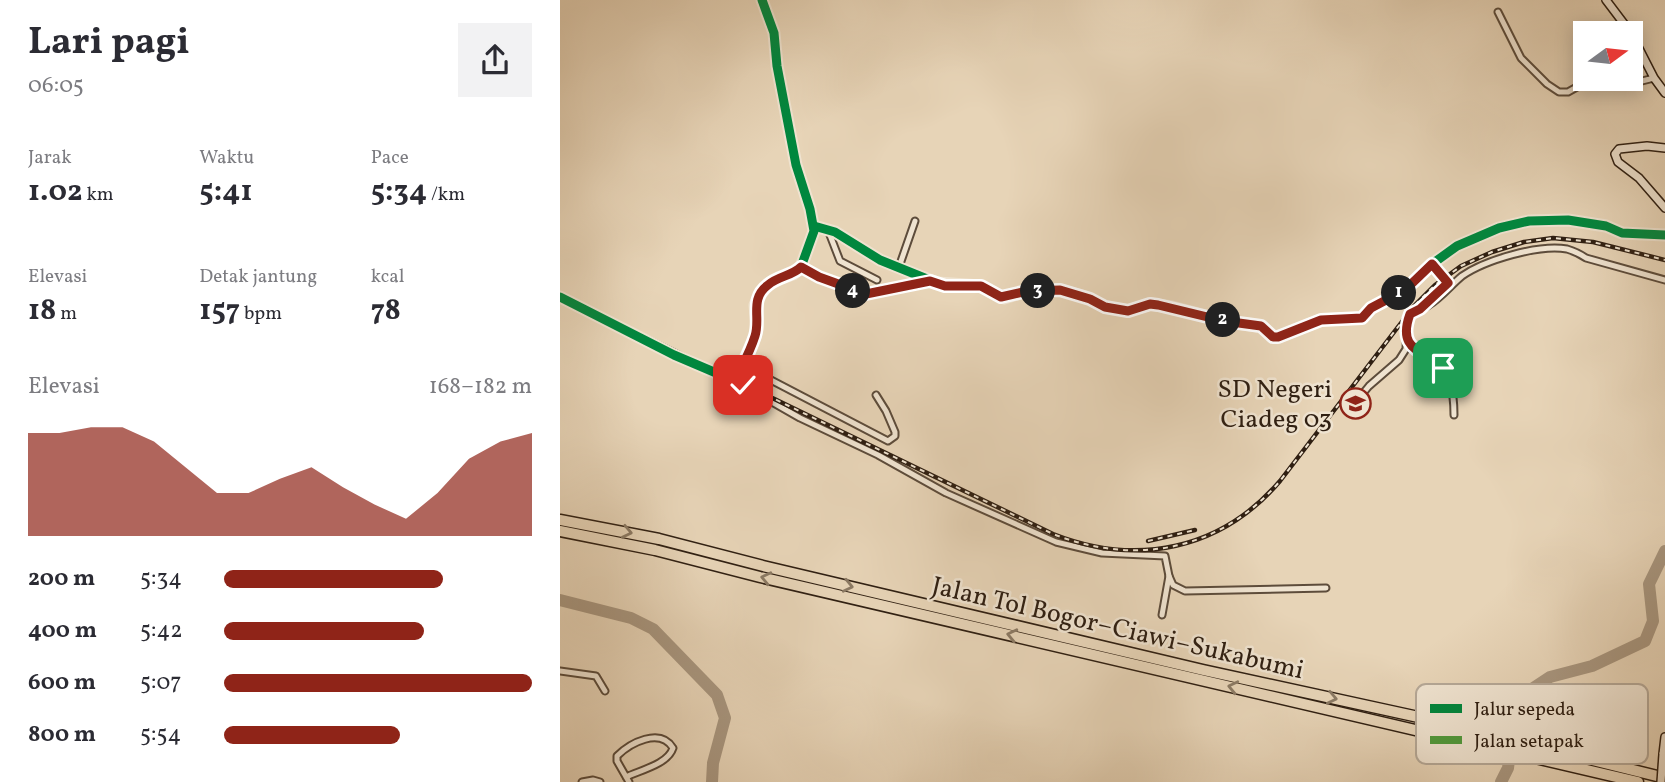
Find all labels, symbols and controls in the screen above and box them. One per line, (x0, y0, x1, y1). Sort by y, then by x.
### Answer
text: Lari pagi (28, 17, 190, 70)
north arrow (1573, 21, 1643, 91)
map controls (1573, 21, 1643, 91)
button: share (458, 23, 532, 97)
text: 06:05 (28, 70, 84, 102)
text: Jarak (28, 145, 72, 171)
text: Waktu (199, 145, 254, 171)
text: Pace (371, 145, 409, 171)
text: 1.02 (28, 171, 83, 213)
text: 5:41 (199, 171, 253, 213)
text: 5:34 (371, 171, 427, 213)
text: km (83, 182, 114, 208)
text: /km (427, 182, 465, 208)
text: Elevasi (28, 264, 87, 290)
text: Detak jantung (199, 264, 317, 290)
text: kcal (371, 264, 404, 290)
pin: 4 (836, 274, 870, 308)
pin: 3 (1021, 274, 1056, 308)
pin: 1 (1382, 276, 1416, 310)
text: 4 (847, 277, 858, 303)
text: 3 (1033, 277, 1042, 303)
text: 1 (1395, 279, 1402, 305)
text: 18 (28, 290, 56, 332)
text: 157 (199, 290, 240, 332)
text: 78 (371, 290, 401, 332)
text: m (56, 301, 77, 327)
text: bpm (240, 301, 282, 327)
pin: 2 (1206, 302, 1240, 338)
text: 2 (1218, 306, 1227, 332)
pin (1413, 338, 1473, 398)
icon: arrive (1424, 349, 1462, 387)
pin (713, 355, 773, 415)
icon: check (724, 366, 762, 404)
text: Elevasi (28, 371, 100, 403)
text: 168–182 m (429, 371, 532, 403)
place label: SD Negeri Ciadeg 03 (1218, 372, 1332, 438)
school or university icon: SD Negeri Ciadeg 03 (1338, 386, 1372, 420)
one-way arrow (621, 524, 633, 539)
text: 200 m (28, 563, 95, 595)
text: 5:34 (140, 563, 182, 595)
street label: Jalan Tol Bogor–Ciawi–Sukabumi (928, 569, 1307, 689)
one-way arrow (761, 572, 773, 586)
one-way arrow (842, 577, 854, 592)
text: 400 m (28, 615, 97, 647)
text: 5:42 (140, 615, 183, 647)
one-way arrow (1006, 629, 1018, 643)
text: 600 m (28, 667, 96, 699)
text: 5:07 (140, 667, 181, 699)
one-way arrow (1227, 681, 1239, 695)
legend (1416, 684, 1648, 764)
one-way arrow (1326, 690, 1338, 704)
text: Jalur sepeda (1474, 697, 1575, 723)
text: 800 m (28, 719, 96, 751)
text: 5:54 (140, 719, 181, 751)
text: Jalan setapak (1474, 729, 1584, 755)

